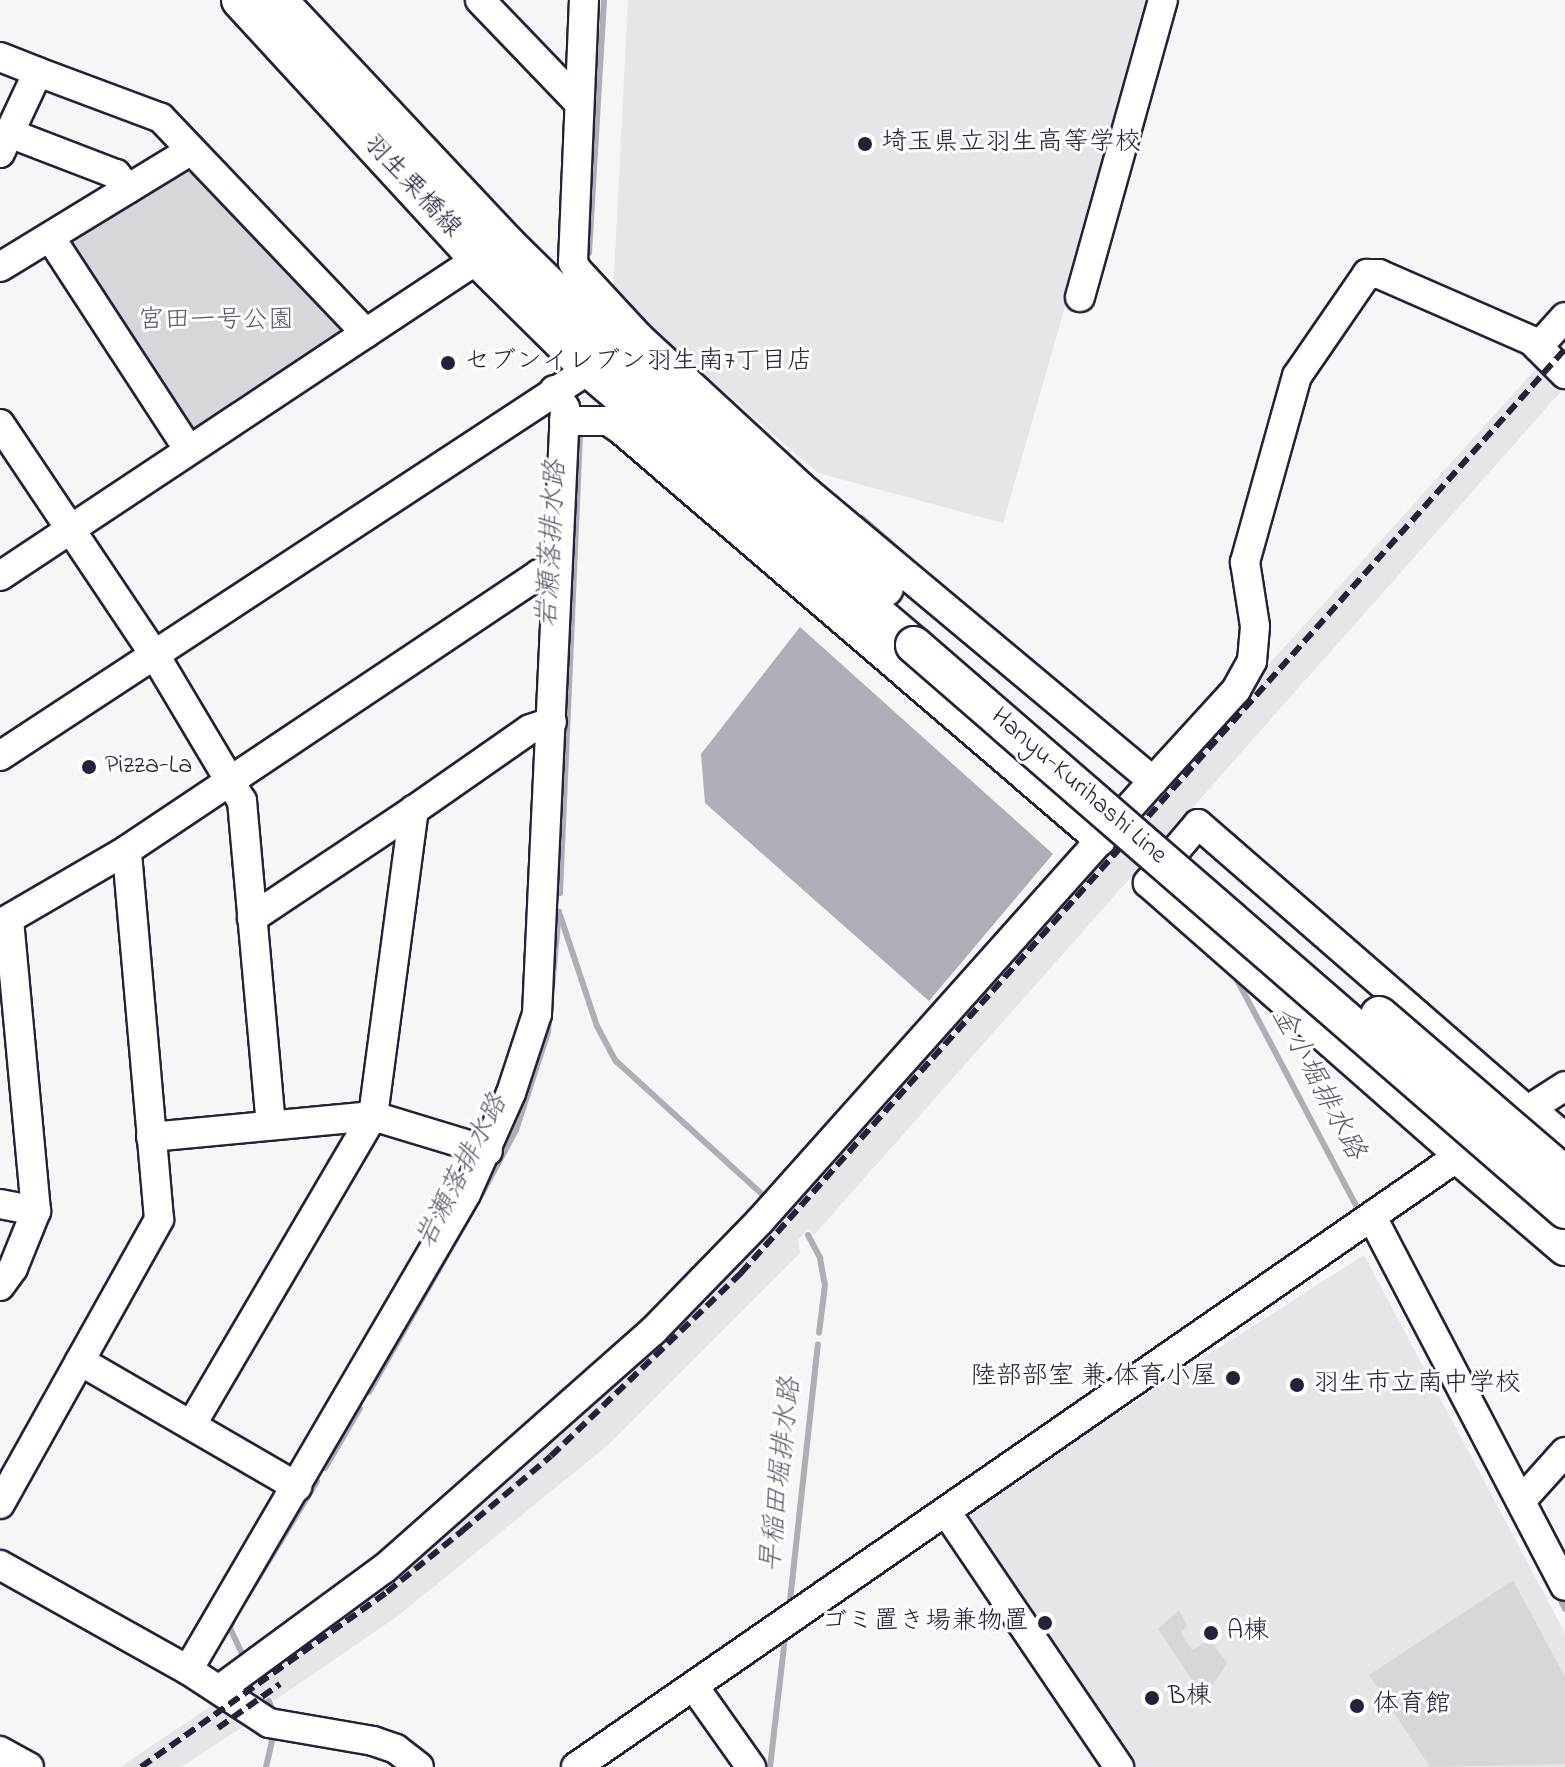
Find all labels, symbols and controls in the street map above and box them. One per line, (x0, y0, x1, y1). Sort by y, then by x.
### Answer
place label: 埼玉県立羽生高等学校 (881, 128, 1141, 160)
street label: 羽生栗橋線 (355, 129, 467, 245)
marker: 埼玉県立羽生高等学校 (856, 135, 874, 153)
park label: 宮田一号公園 (138, 306, 294, 338)
place label: セブンイレブン羽生南7丁目店 (464, 347, 813, 379)
marker: セブンイレブン羽生南7丁目店 (439, 354, 457, 372)
water label: 岩瀬落排水路 (532, 459, 574, 629)
street label: Hanyu-Kurihashi Line (984, 702, 1172, 872)
place label: Pizza-La (105, 751, 192, 783)
marker: Pizza-La (80, 758, 98, 776)
water label: 金小堀排水路 (1263, 1002, 1371, 1166)
water label: 岩瀬落排水路 (410, 1090, 516, 1254)
place label: 陸部部室 兼 体育小屋 (970, 1362, 1217, 1394)
marker: 陸部部室 兼 体育小屋 (1224, 1369, 1242, 1387)
place label: 羽生市立南中学校 (1313, 1369, 1521, 1401)
water label: 早稲田堀排水路 (755, 1376, 809, 1574)
marker: 羽生市立南中学校 (1288, 1376, 1306, 1394)
place label: ゴミ置き場兼物置 (821, 1607, 1029, 1639)
marker: ゴミ置き場兼物置 (1036, 1614, 1054, 1632)
place label: A棟 (1227, 1617, 1269, 1649)
marker: A棟 (1202, 1624, 1220, 1642)
place label: B棟 (1168, 1682, 1211, 1714)
marker: B棟 (1143, 1689, 1161, 1707)
place label: 体育館 (1373, 1690, 1451, 1722)
marker: 体育館 (1348, 1697, 1366, 1715)

